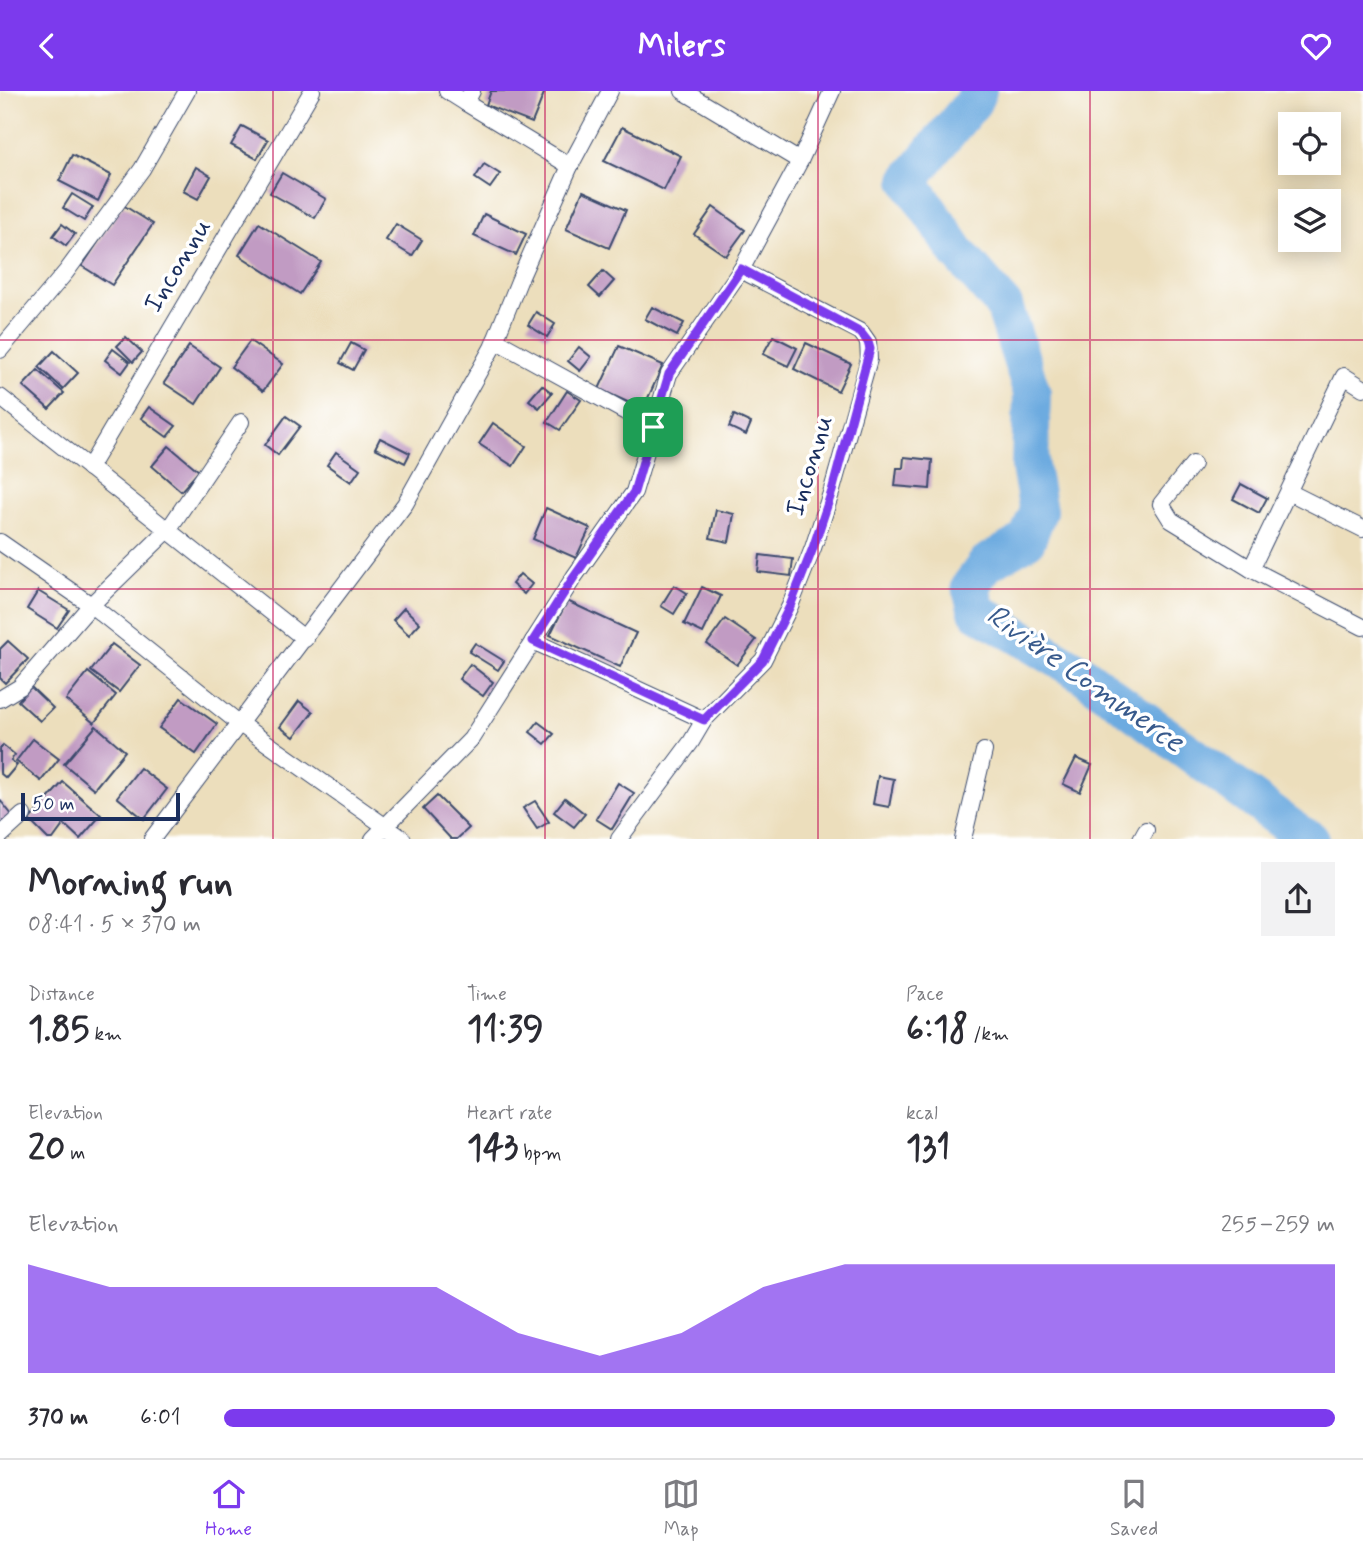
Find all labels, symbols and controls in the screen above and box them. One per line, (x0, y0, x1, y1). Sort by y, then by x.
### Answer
text: Milers (638, 25, 725, 67)
icon: back (28, 27, 66, 65)
icon: heart (1297, 27, 1335, 65)
map controls (1278, 112, 1341, 252)
button: locate (1278, 112, 1341, 175)
button: layers (1278, 189, 1341, 252)
street label: Inconnu (135, 212, 221, 320)
pin (623, 397, 683, 457)
icon: arrive (634, 408, 672, 446)
street label: Inconnu (777, 411, 843, 521)
water label: Rivière Commerce (978, 596, 1193, 763)
scale bar (21, 789, 180, 821)
text: 50 m (32, 792, 75, 817)
text: Morning run (28, 859, 233, 908)
button: share (1261, 862, 1335, 936)
text: 08:41 · 5 × 370 m (28, 910, 201, 940)
text: Distance (28, 982, 95, 1007)
text: Time (467, 982, 507, 1007)
text: Pace (906, 982, 944, 1007)
text: 1.85 (28, 1007, 89, 1053)
text: 11:39 (467, 1007, 544, 1053)
text: 6:18 (906, 1007, 968, 1053)
text: km (89, 1022, 122, 1047)
text: /km (968, 1022, 1009, 1047)
text: Elevation (28, 1101, 103, 1126)
text: Heart rate (467, 1101, 552, 1126)
text: kcal (906, 1101, 938, 1126)
text: 20 (28, 1126, 65, 1172)
text: 143 (467, 1126, 518, 1172)
text: 131 (906, 1126, 950, 1172)
text: m (65, 1141, 85, 1166)
text: bpm (518, 1141, 562, 1166)
text: Elevation (28, 1210, 119, 1240)
text: 255–259 m (1221, 1210, 1335, 1240)
text: 370 m (28, 1403, 88, 1433)
text: 6:01 (140, 1403, 181, 1433)
tab: Home (205, 1475, 252, 1542)
tab: Map (662, 1475, 700, 1542)
tab: Saved (1110, 1475, 1158, 1542)

